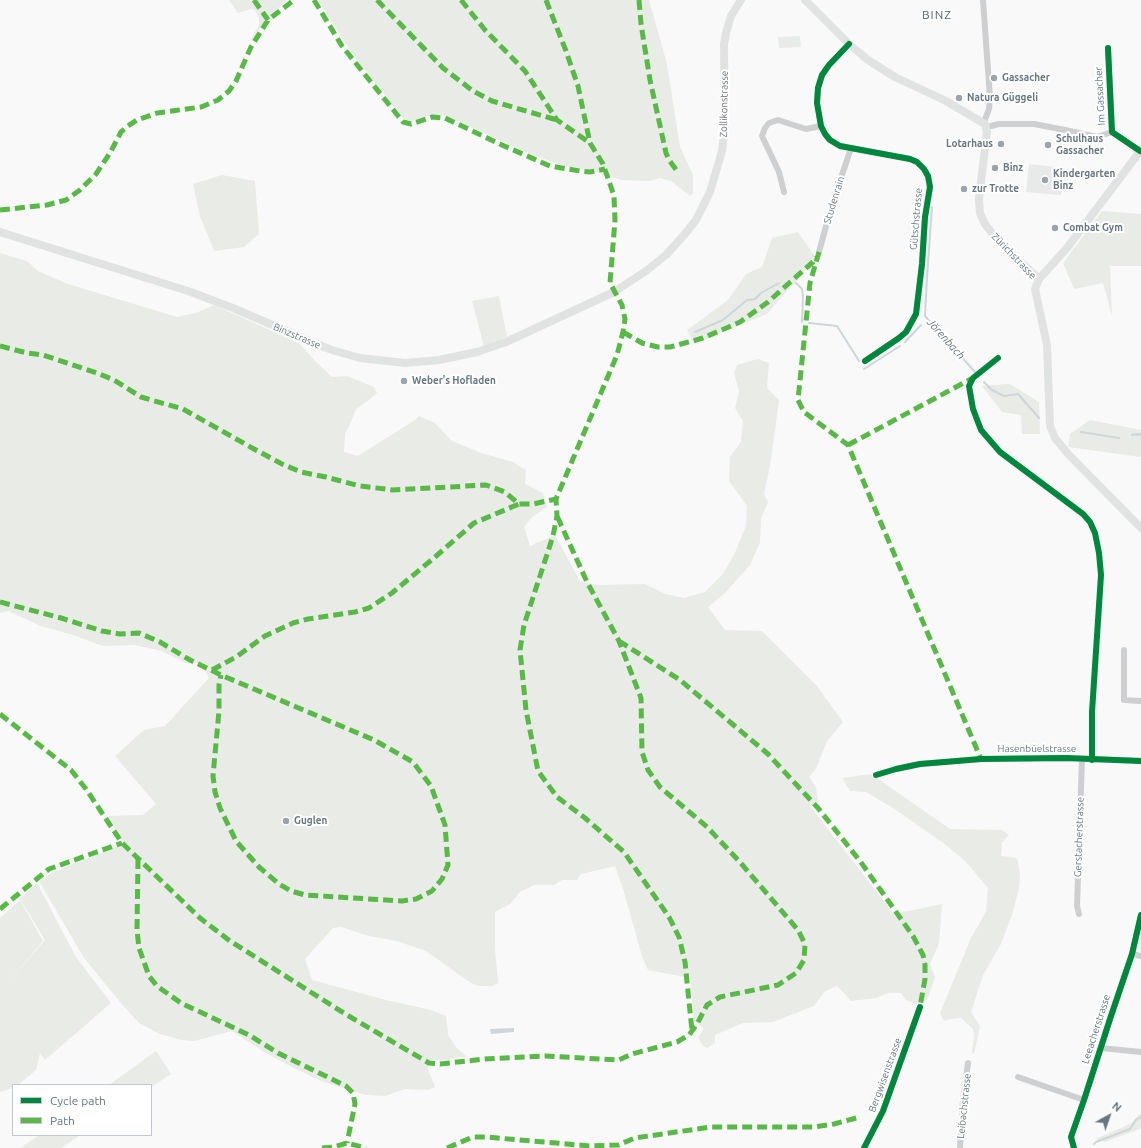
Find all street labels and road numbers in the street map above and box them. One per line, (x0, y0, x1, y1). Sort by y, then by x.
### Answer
street label: Im Gassacher (1092, 66, 1108, 126)
street label: Zollikonstrasse (717, 70, 731, 138)
street label: Studenrain (821, 175, 847, 225)
street label: Gütschstrasse (907, 187, 925, 251)
street label: Zürichstrasse (989, 231, 1039, 281)
street label: Binzstrasse (271, 321, 323, 351)
street label: Hasenbüelstrasse (998, 743, 1076, 755)
street label: Gerstacherstrasse (1072, 797, 1086, 877)
street label: Leeacherstrasse (1079, 993, 1113, 1065)
street label: Bergwisenstrasse (866, 1036, 904, 1114)
street label: Leibachstrasse (955, 1073, 973, 1139)

